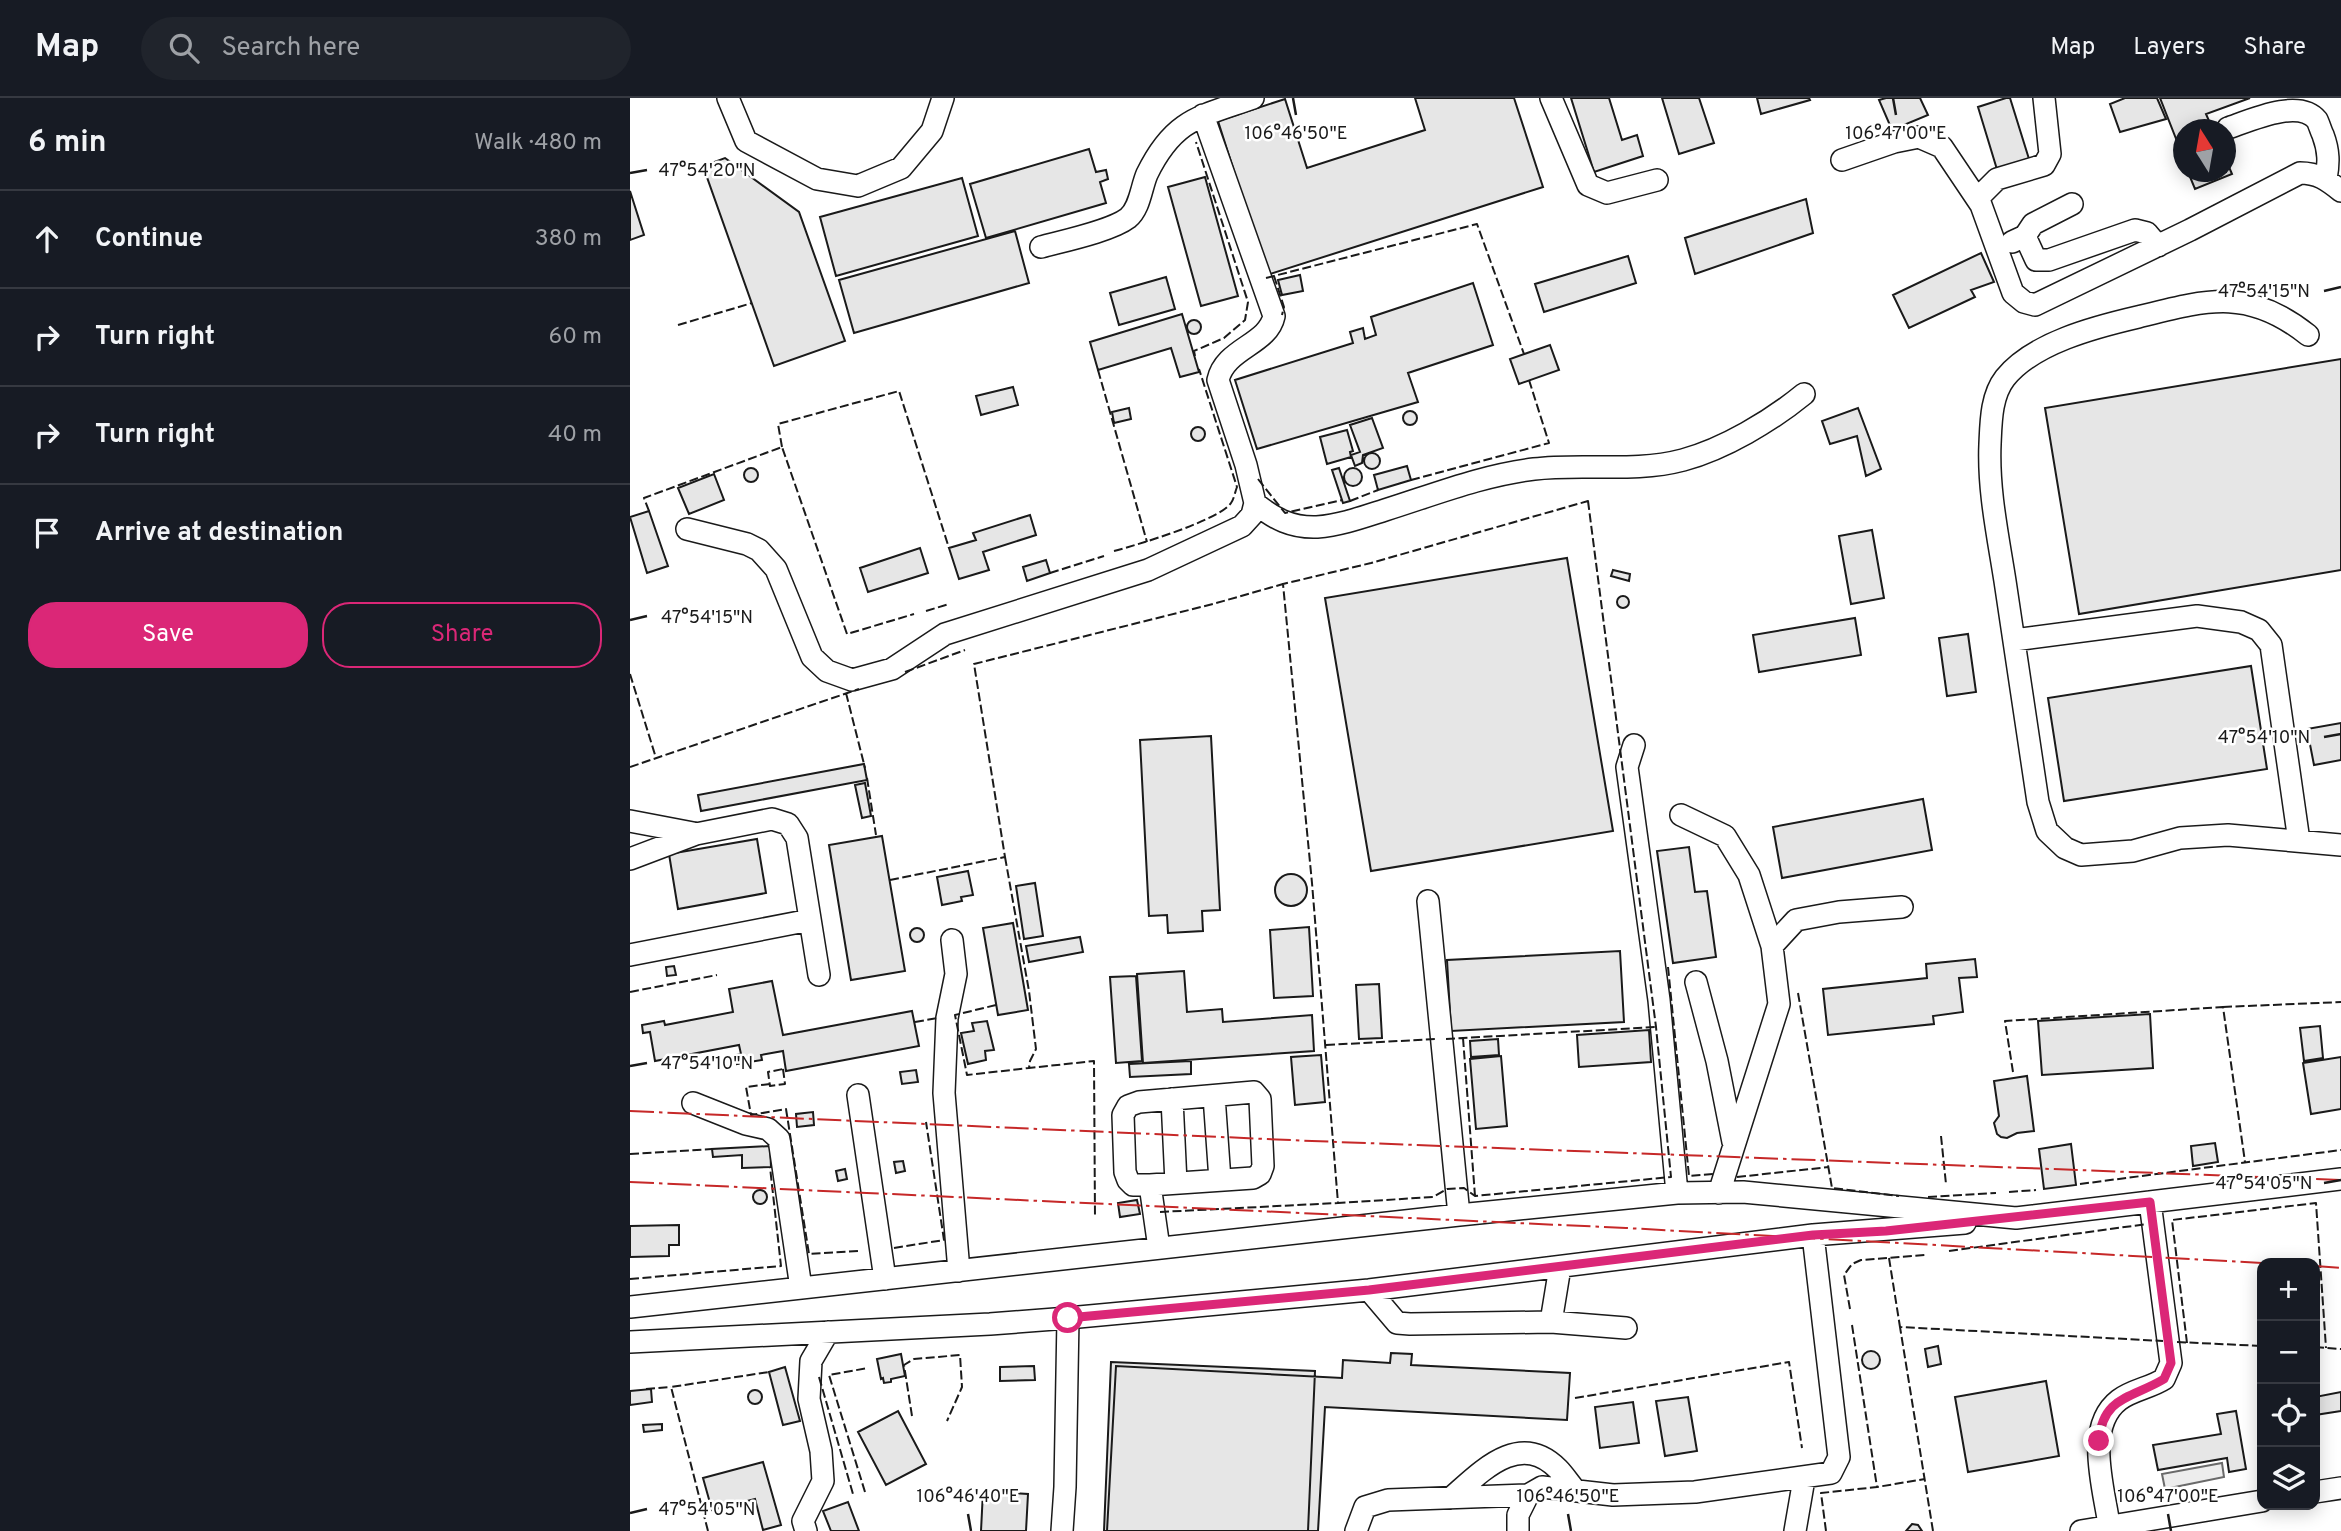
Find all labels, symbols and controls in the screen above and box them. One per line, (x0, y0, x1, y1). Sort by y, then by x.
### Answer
search box (141, 17, 631, 80)
text: Map (35, 27, 99, 69)
icon: search (165, 29, 203, 67)
text: Search here (221, 32, 360, 65)
text: Map (2050, 33, 2095, 63)
text: Layers (2133, 33, 2205, 63)
text: Share (2243, 33, 2306, 63)
north arrow (2173, 119, 2236, 182)
text: 106°46'50"E (1245, 123, 1347, 146)
text: 106°47'00"E (1845, 123, 1947, 146)
text: 6 min (28, 125, 106, 162)
text: Walk · 480 m (474, 129, 602, 158)
text: 47°54'20"N (659, 160, 755, 183)
icon: ahead (28, 220, 66, 258)
text: Continue (95, 223, 203, 256)
text: 380 m (535, 225, 602, 254)
text: 47°54'15"N (2218, 281, 2310, 304)
icon: right (28, 318, 66, 356)
text: Turn right (95, 321, 215, 354)
text: 60 m (549, 323, 602, 352)
icon: right (28, 416, 66, 454)
text: Turn right (95, 419, 215, 452)
text: 40 m (548, 421, 602, 450)
icon: arrive (28, 514, 66, 552)
text: Arrive at destination (95, 517, 343, 550)
button: Save (28, 602, 308, 668)
button: Share (322, 602, 602, 668)
text: 47°54'15"N (661, 607, 753, 630)
text: 47°54'10"N (2218, 727, 2310, 750)
text: 47°54'10"N (661, 1053, 753, 1076)
text: 47°54'05"N (2215, 1173, 2313, 1196)
map controls (2257, 1258, 2320, 1510)
button: + (2257, 1258, 2320, 1321)
route start (1052, 1302, 1083, 1333)
button: − (2257, 1321, 2320, 1384)
button: locate (2257, 1384, 2320, 1447)
route end (2083, 1425, 2114, 1456)
button: layers (2257, 1447, 2320, 1510)
text: 106°46'40"E (917, 1486, 1019, 1509)
text: 106°46'50"E (1517, 1486, 1619, 1509)
text: 106°47'00"E (2117, 1486, 2219, 1509)
text: 47°54'05"N (658, 1499, 756, 1522)

